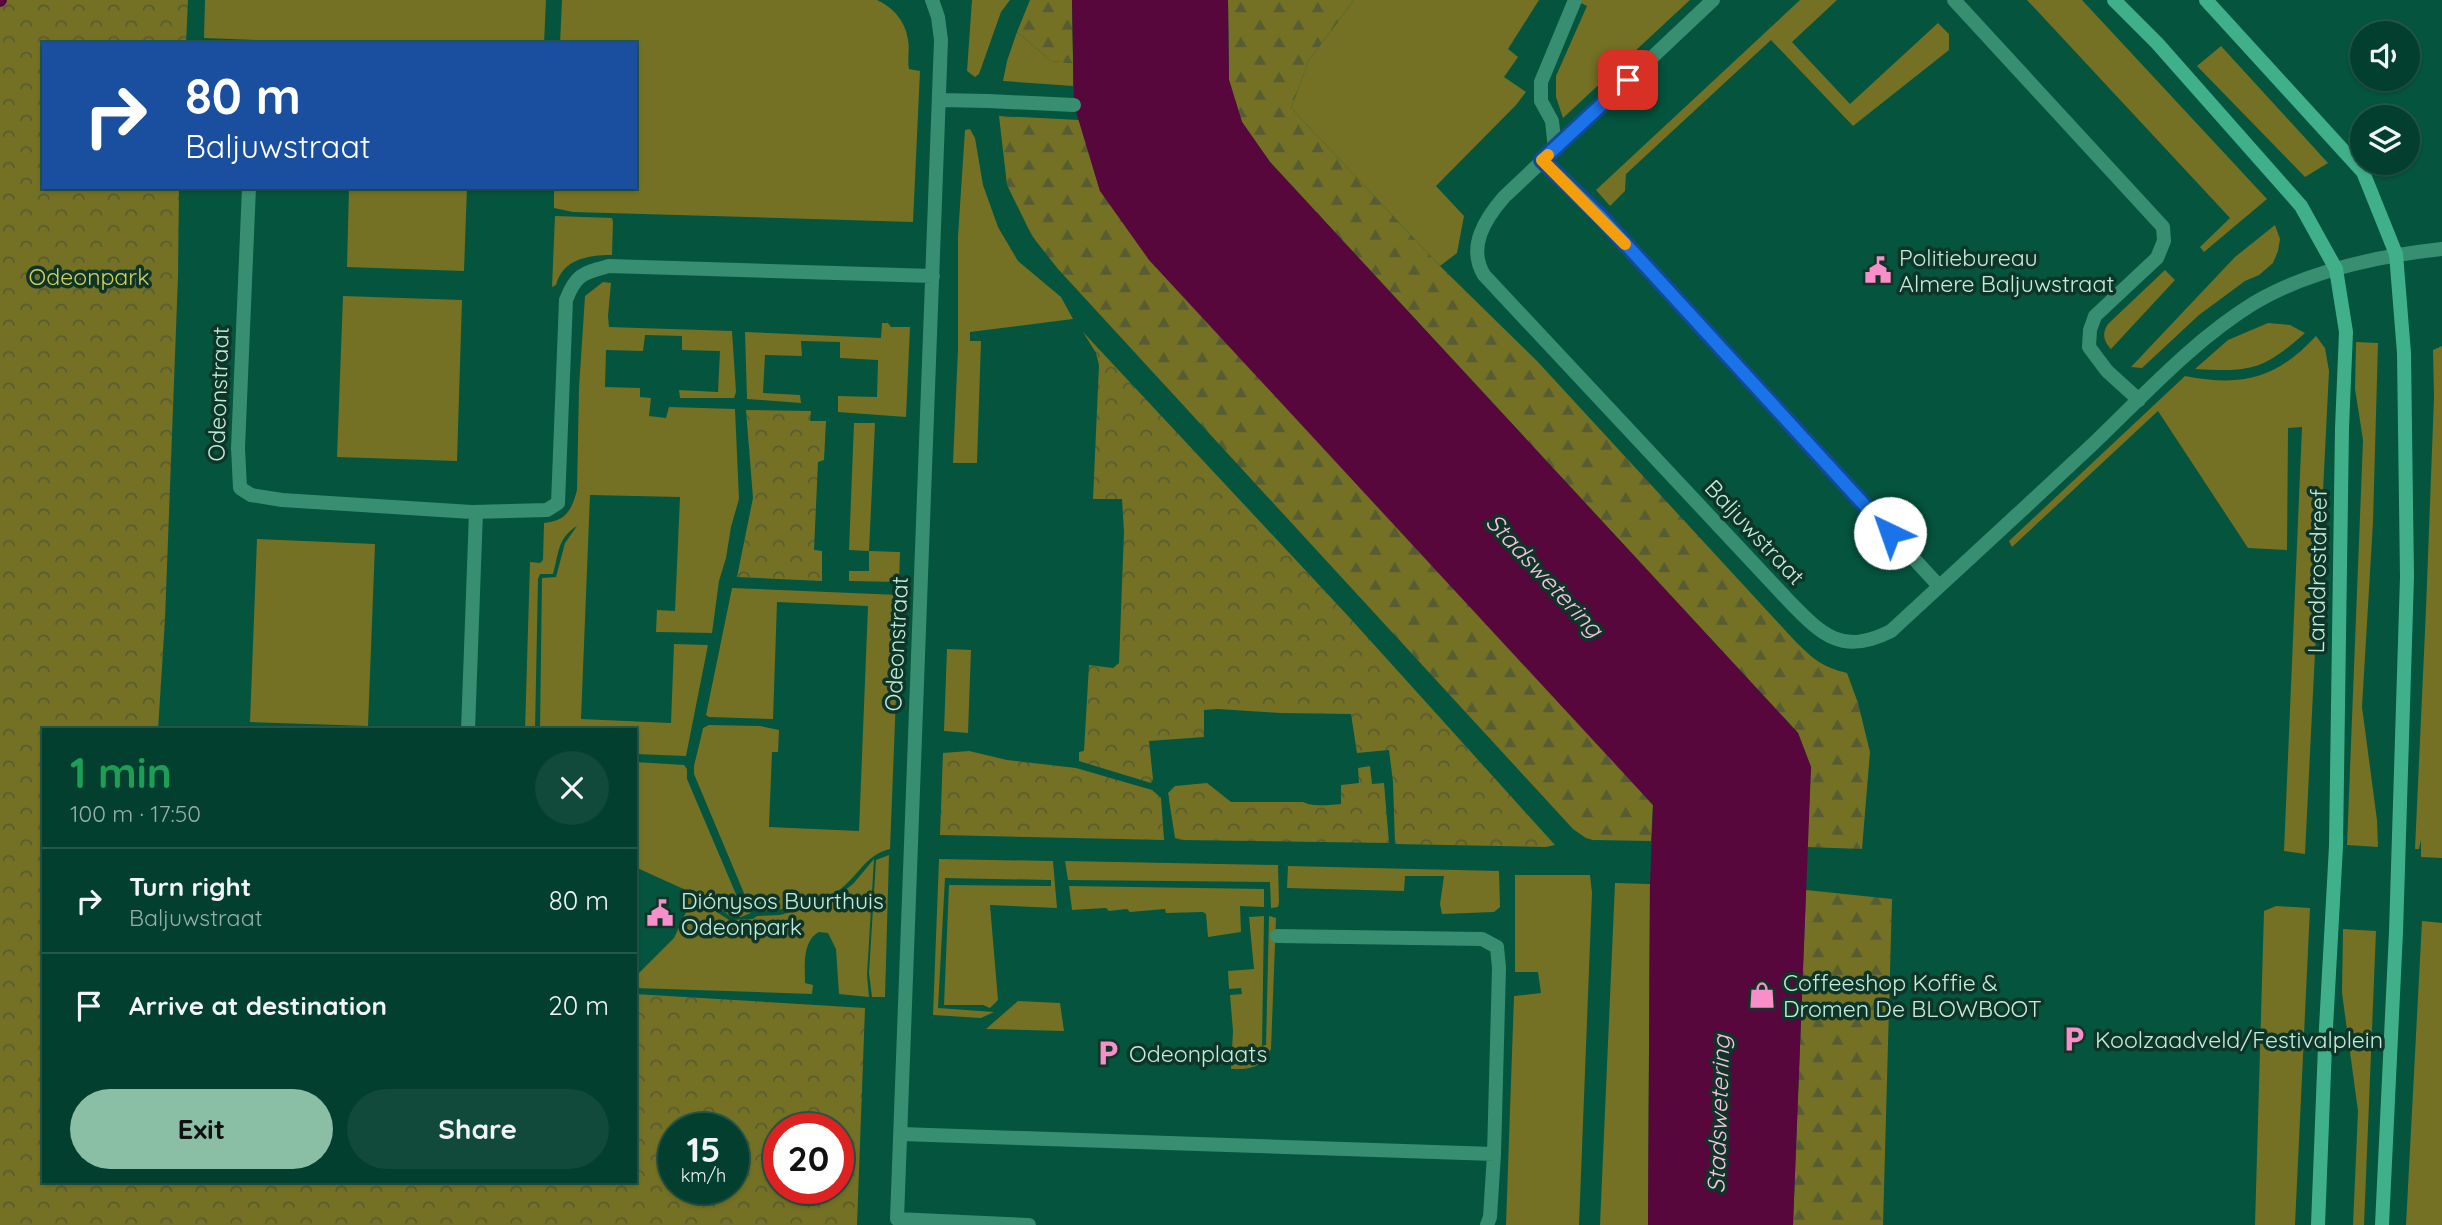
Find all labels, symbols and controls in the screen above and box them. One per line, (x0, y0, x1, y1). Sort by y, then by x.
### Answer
map controls (2350, 21, 2420, 175)
button: sound (2350, 21, 2420, 91)
pin (1598, 50, 1658, 110)
icon: arrive (1609, 61, 1647, 99)
text: 80 m (185, 65, 301, 126)
icon: right (70, 70, 161, 161)
button: layers (2350, 105, 2420, 175)
text: Baljuwstraat (185, 126, 371, 166)
place label: Politiebureau Almere Baljuwstraat (1899, 243, 2114, 298)
public building icon: Politiebureau Almere Baljuwstraat (1863, 255, 1893, 285)
park label: Odeonpark (29, 262, 149, 291)
street label: Odeonstraat (201, 326, 235, 462)
street label: Baljuwstraat (1699, 473, 1811, 591)
street label: Landdrostdreef (2301, 488, 2333, 654)
position arrow (1853, 496, 1927, 570)
water label: Stadswetering (1480, 507, 1611, 645)
street label: Odeonstraat (878, 576, 914, 712)
text: 1 min (70, 746, 172, 799)
button: close (535, 751, 609, 825)
text: 100 m · 17:50 (70, 799, 201, 828)
text: Turn right (129, 870, 251, 903)
icon: right (70, 882, 108, 920)
text: 80 m (549, 884, 609, 917)
place label: Diónysos Buurthuis Odeonpark (681, 886, 884, 941)
public building icon: Diónysos Buurthuis Odeonpark (645, 898, 675, 928)
text: Baljuwstraat (129, 903, 262, 932)
place label: Coffeeshop Koffie & Dromen De BLOWBOOT (1783, 968, 2042, 1023)
shop icon: Coffeeshop Koffie & Dromen De BLOWBOOT (1747, 980, 1777, 1010)
icon: arrive (70, 987, 108, 1025)
text: Arrive at destination (129, 989, 387, 1022)
text: 20 m (548, 989, 609, 1022)
parking icon: Koolzaadveld/Festivalplein (2059, 1024, 2089, 1054)
place label: Koolzaadveld/Festivalplein (2095, 1025, 2383, 1054)
water label: Stadswetering (1700, 1032, 1736, 1194)
parking icon: Odeonplaats (1093, 1038, 1123, 1068)
place label: Odeonplaats (1129, 1039, 1267, 1068)
button: Exit (70, 1089, 333, 1169)
button: Share (347, 1089, 609, 1169)
speed limit sign: 20 (763, 1113, 854, 1204)
text: 15 (687, 1127, 720, 1171)
text: km/h (681, 1164, 726, 1187)

